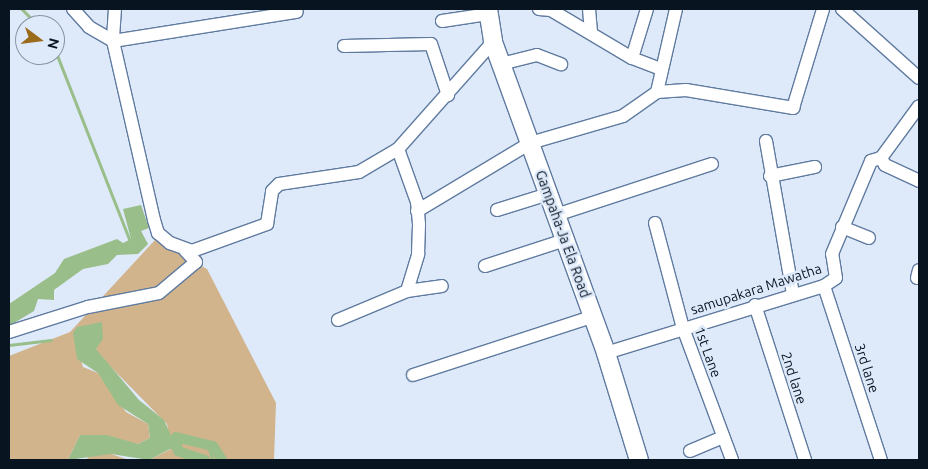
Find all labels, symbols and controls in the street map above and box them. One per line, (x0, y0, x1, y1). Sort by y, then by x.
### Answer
north arrow (15, 15, 65, 65)
text: N (44, 36, 63, 51)
street label: Gampaha-Ja Ela Road (532, 168, 594, 300)
street label: samupakara Mawatha (688, 260, 824, 318)
street label: 1st Lane (691, 324, 725, 380)
street label: 3rd lane (851, 341, 883, 395)
street label: 2nd lane (778, 350, 810, 406)

